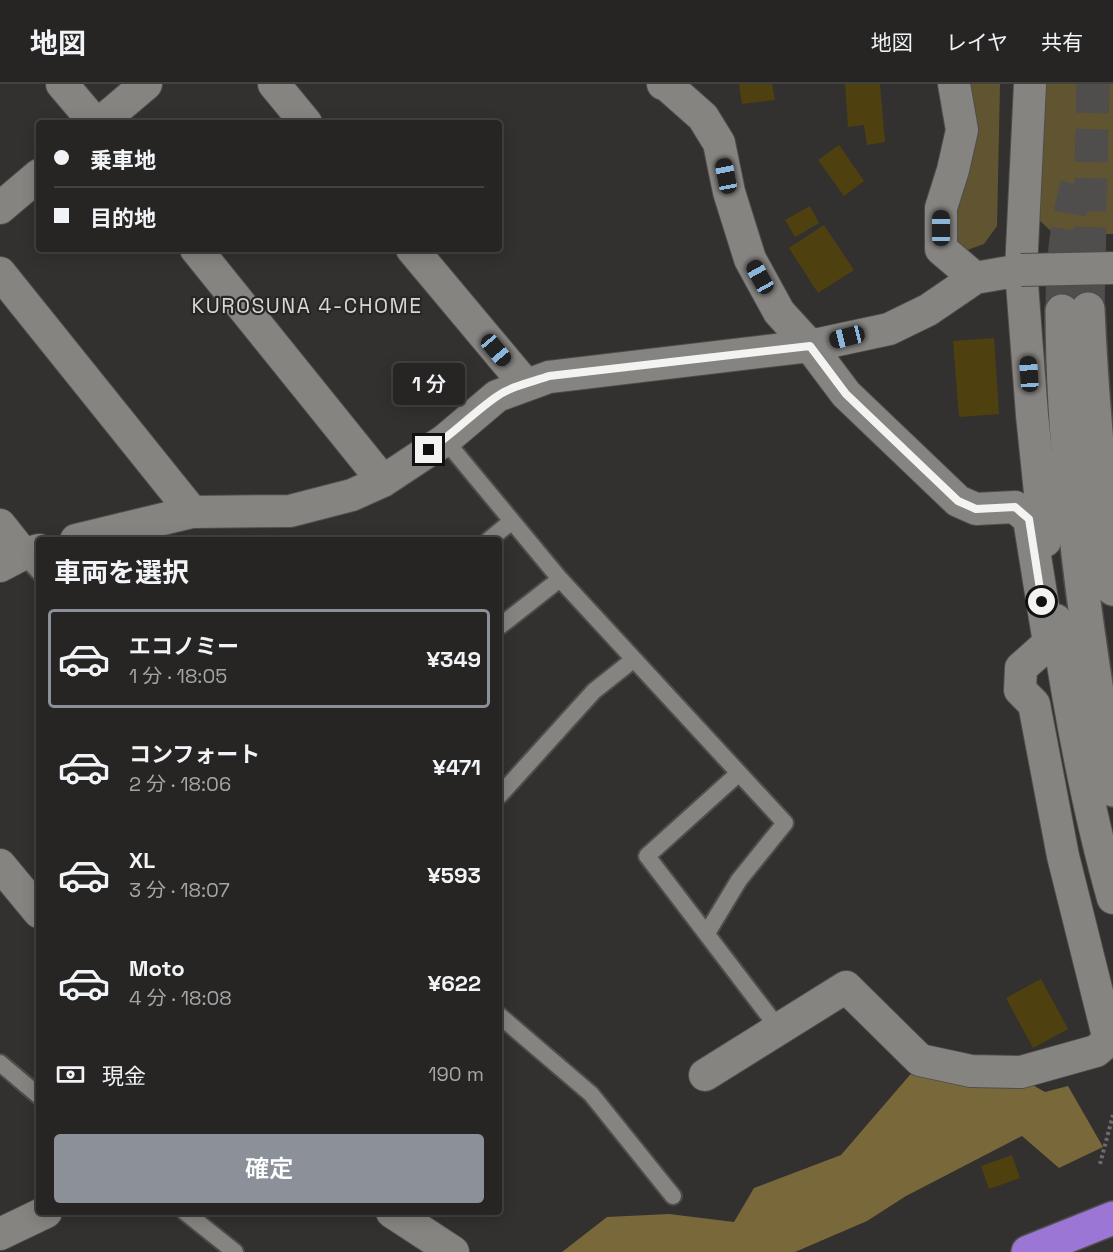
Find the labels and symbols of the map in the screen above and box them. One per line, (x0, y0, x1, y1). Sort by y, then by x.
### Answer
car (714, 157, 738, 195)
car (932, 210, 950, 246)
car (743, 257, 777, 297)
district label: KUROSUNA 4-CHOME (191, 292, 423, 319)
car (827, 324, 867, 350)
car (478, 330, 514, 370)
car (1019, 355, 1039, 393)
callout: 1 分 (393, 363, 465, 405)
route end (415, 436, 442, 463)
route start (1028, 588, 1055, 615)

